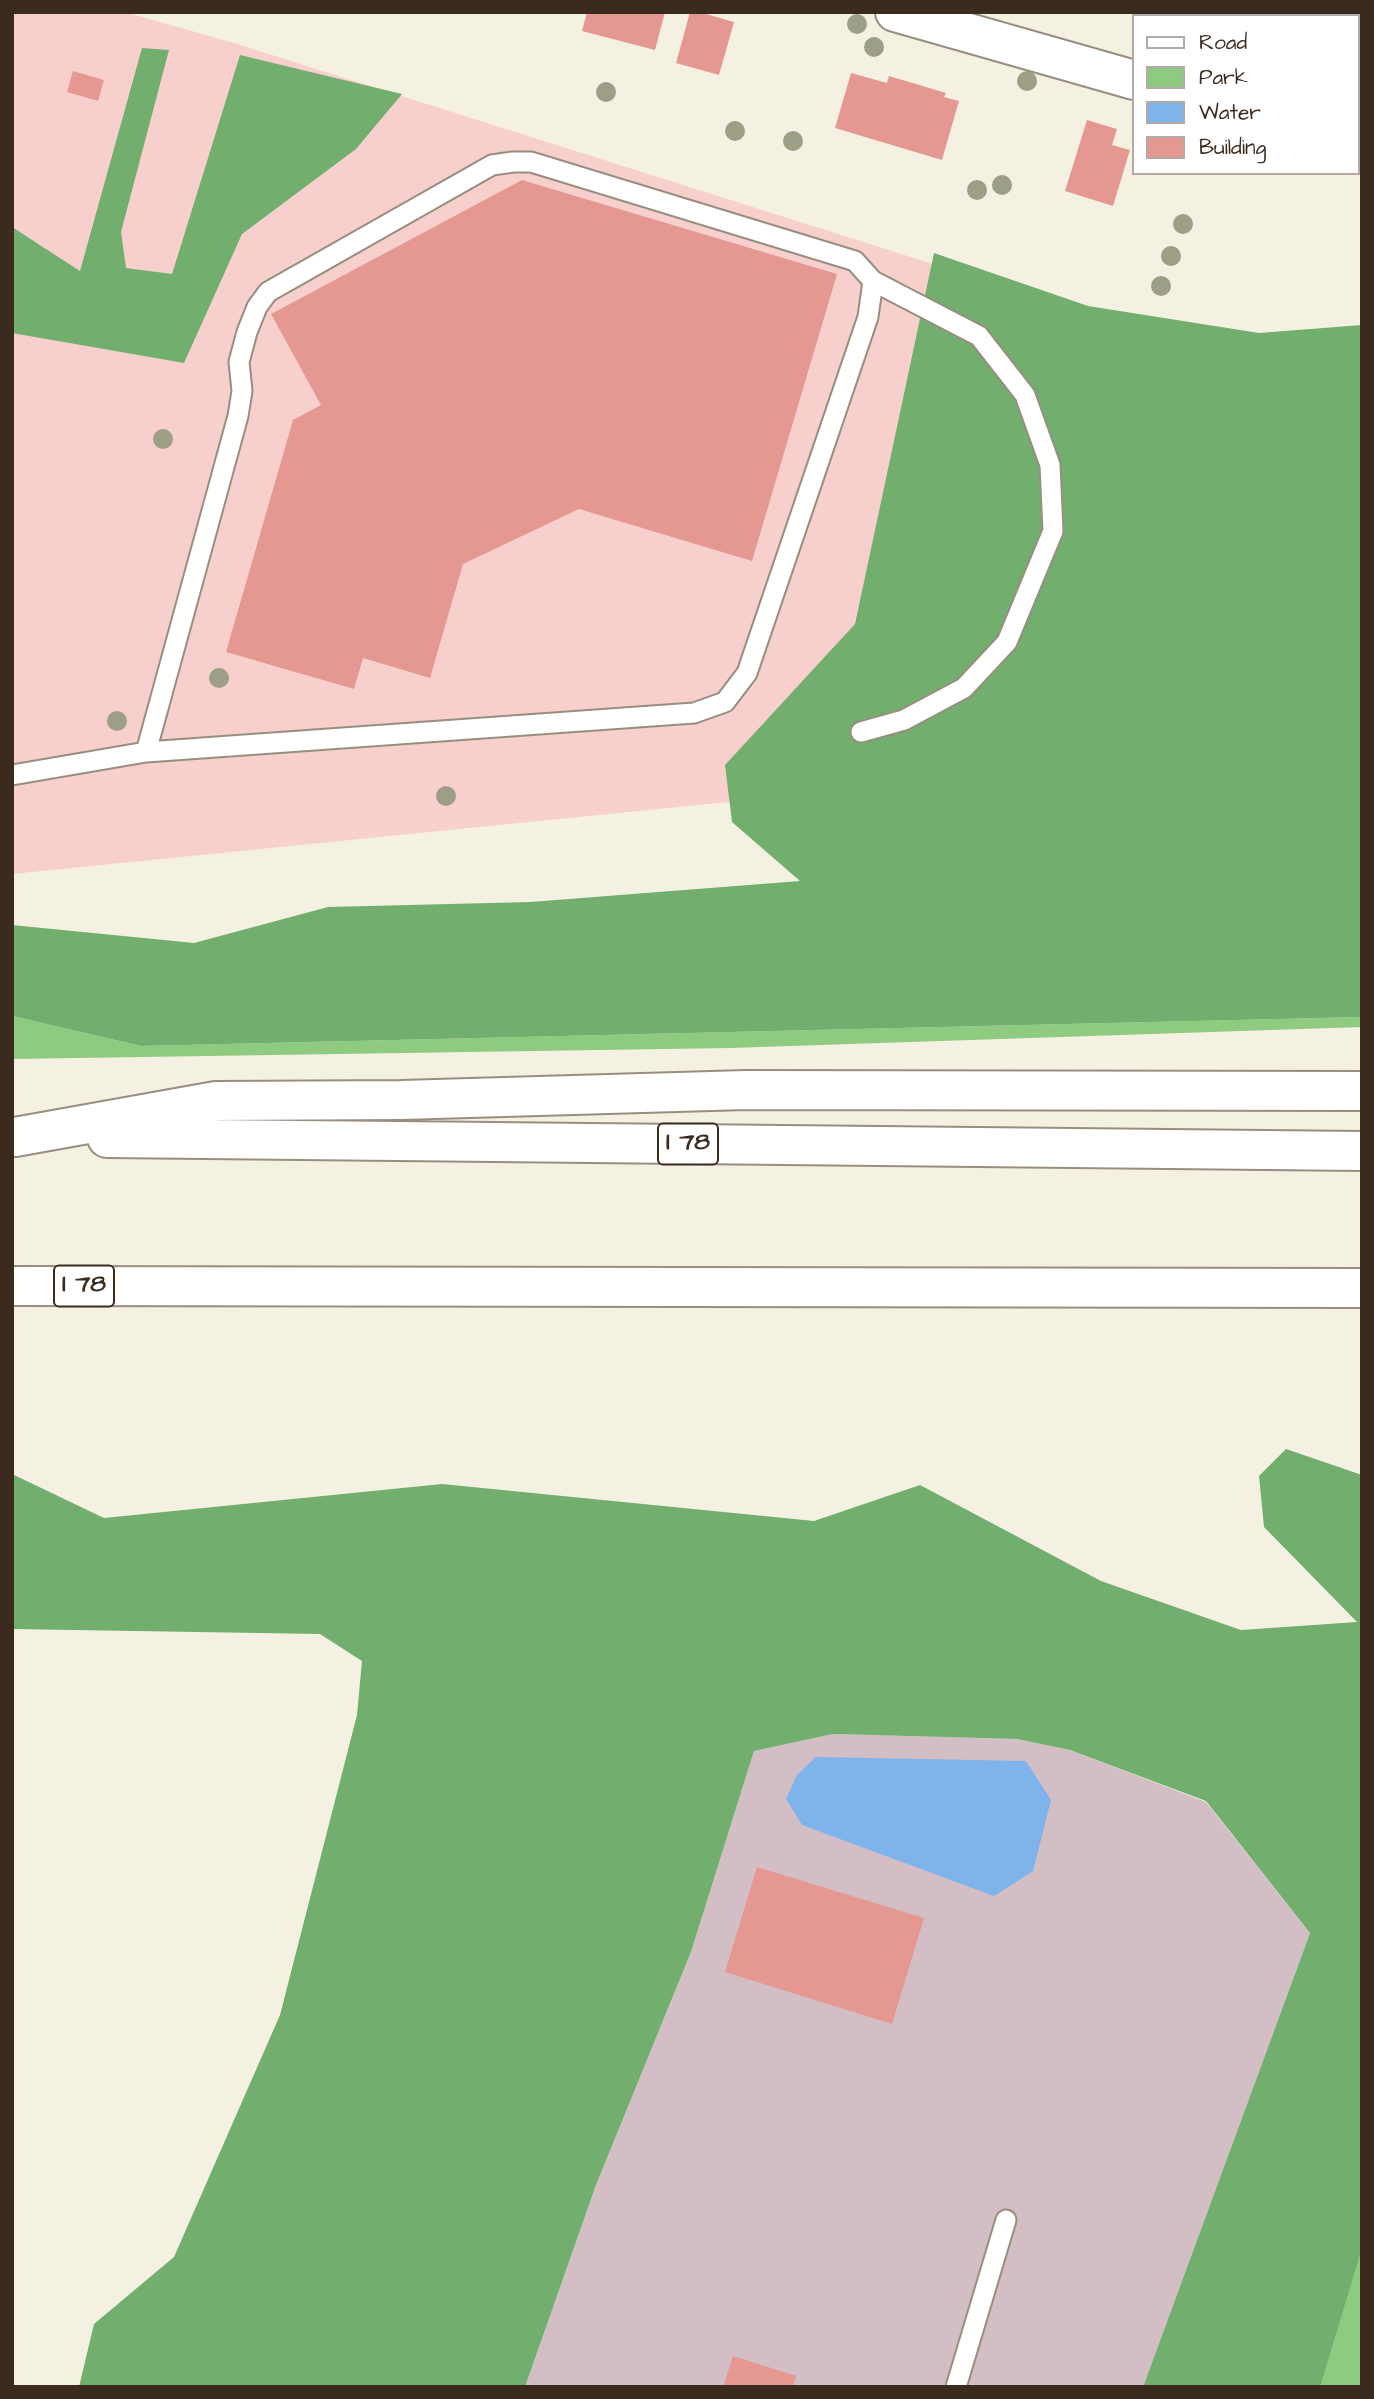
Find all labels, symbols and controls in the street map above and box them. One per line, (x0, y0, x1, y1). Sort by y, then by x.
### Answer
legend (1132, 14, 1360, 175)
text: Road (1199, 28, 1247, 57)
text: Park (1199, 63, 1248, 92)
text: Water (1199, 98, 1261, 127)
text: Building (1199, 133, 1266, 162)
road number: I 78 (658, 1124, 718, 1164)
road number: I 78 (54, 1266, 114, 1306)

